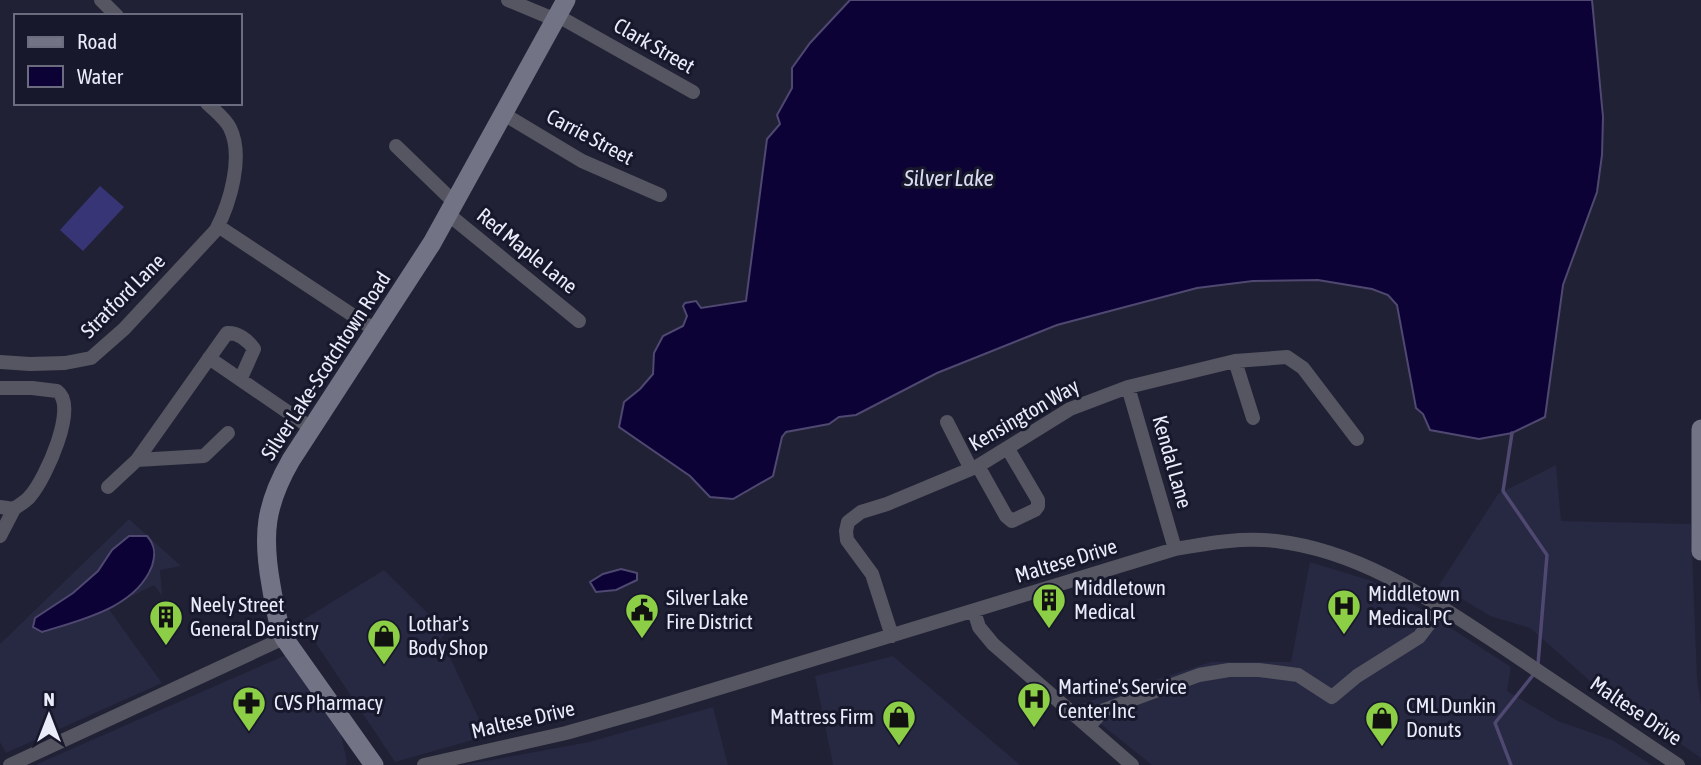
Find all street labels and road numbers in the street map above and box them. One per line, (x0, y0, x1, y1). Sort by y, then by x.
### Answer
street label: Clark Street (610, 12, 699, 78)
street label: Carrie Street (543, 103, 638, 169)
street label: Red Maple Lane (473, 203, 583, 298)
street label: Stratford Lane (75, 248, 169, 342)
street label: Silver Lake-Scotchtown Road (255, 267, 395, 464)
street label: Kensington Way (964, 373, 1083, 455)
street label: Kendal Lane (1148, 413, 1198, 511)
street label: Maltese Drive (1012, 533, 1120, 587)
street label: Maltese Drive (1586, 671, 1687, 750)
street label: Maltese Drive (469, 695, 577, 743)

